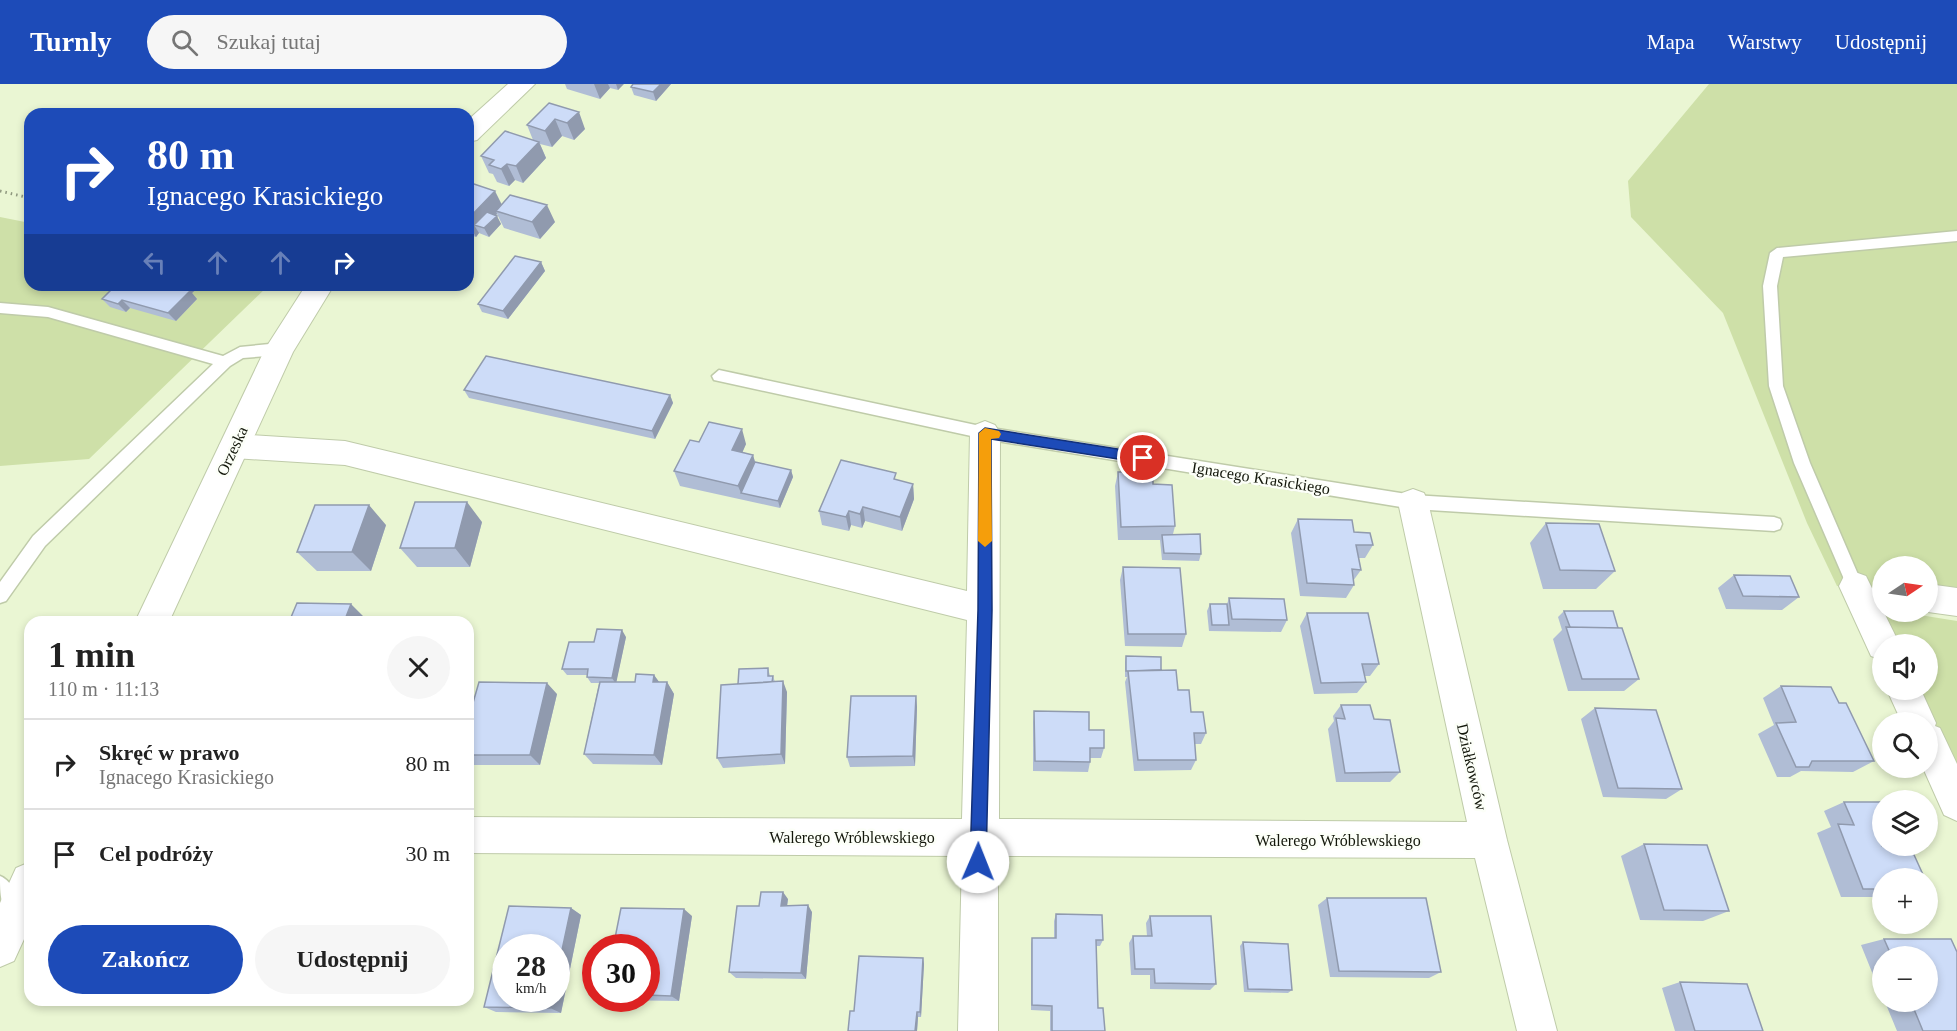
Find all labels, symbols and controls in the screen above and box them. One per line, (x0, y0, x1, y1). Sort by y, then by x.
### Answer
search box (147, 15, 567, 69)
text: Turnly (30, 26, 111, 57)
icon: search (168, 26, 201, 59)
text: Szukaj tutaj (216, 29, 321, 54)
text: Mapa (1647, 30, 1695, 54)
text: Warstwy (1728, 30, 1802, 54)
text: Udostępnij (1835, 30, 1927, 54)
icon: right (48, 132, 126, 210)
text: 80 m (147, 132, 235, 178)
text: Ignacego Krasickiego (147, 181, 383, 211)
icon: left (138, 246, 171, 279)
icon: ahead (201, 246, 234, 279)
icon: ahead (264, 246, 297, 279)
icon: right (327, 246, 360, 279)
street label: Orzeska (213, 424, 251, 478)
pin (1117, 432, 1168, 483)
icon: arrive (1126, 441, 1159, 474)
street label: Ignacego Krasickiego (1190, 459, 1331, 498)
north arrow (1872, 556, 1938, 622)
map controls (1872, 556, 1938, 1012)
button: sound (1872, 634, 1938, 700)
text: 1 min (48, 635, 135, 675)
button: close (387, 636, 450, 699)
text: 110 m · 11:13 (48, 678, 159, 700)
button: search (1872, 712, 1938, 778)
street label: Działkowców (1454, 722, 1490, 813)
text: Skręć w prawo (99, 740, 240, 765)
icon: right (48, 748, 81, 781)
text: 80 m (405, 751, 450, 776)
text: Ignacego Krasickiego (99, 766, 274, 788)
button: layers (1872, 790, 1938, 856)
street label: Walerego Wróblewskiego (769, 829, 935, 847)
position arrow (946, 830, 1010, 894)
street label: Walerego Wróblewskiego (1255, 832, 1421, 850)
icon: arrive (48, 838, 81, 871)
text: Cel podróży (99, 841, 213, 866)
text: 30 m (405, 841, 450, 866)
button: + (1872, 868, 1938, 934)
button: Zakończ (48, 925, 243, 994)
button: Udostępnij (255, 925, 450, 994)
speed limit sign: 30 (582, 934, 660, 1012)
button: − (1872, 946, 1938, 1012)
text: 28 (516, 949, 546, 982)
text: km/h (516, 980, 546, 996)

